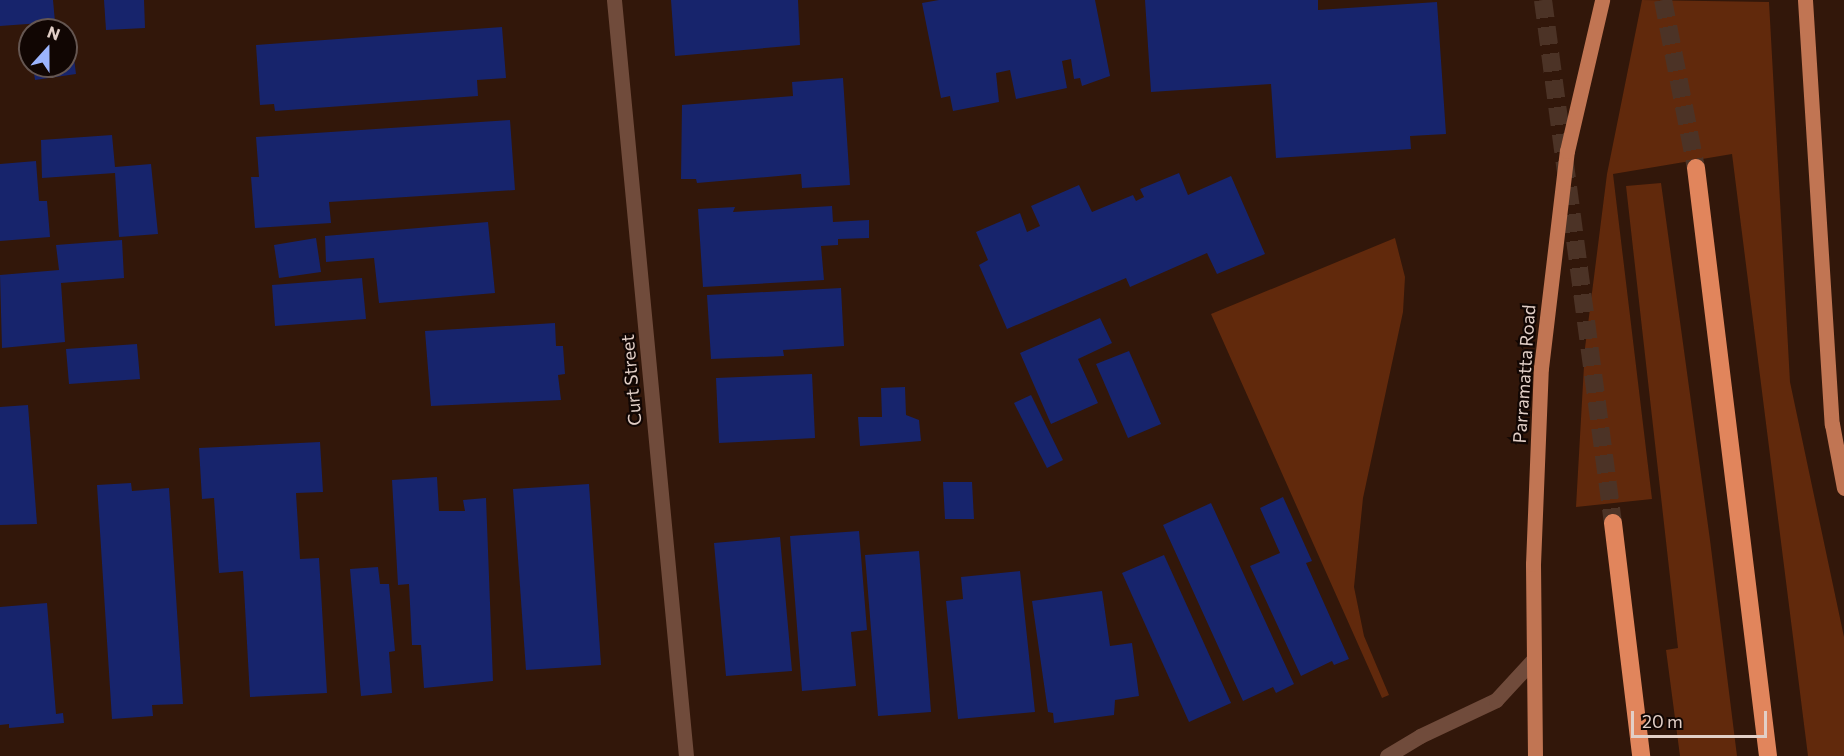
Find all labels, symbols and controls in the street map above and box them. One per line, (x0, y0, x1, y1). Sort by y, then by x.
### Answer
north arrow (18, 18, 78, 78)
text: N (45, 22, 63, 44)
street label: Parramatta Road (1508, 304, 1540, 444)
street label: Curt Street (616, 334, 646, 426)
scale bar (1634, 699, 1770, 737)
text: 20 m (1642, 710, 1683, 732)

